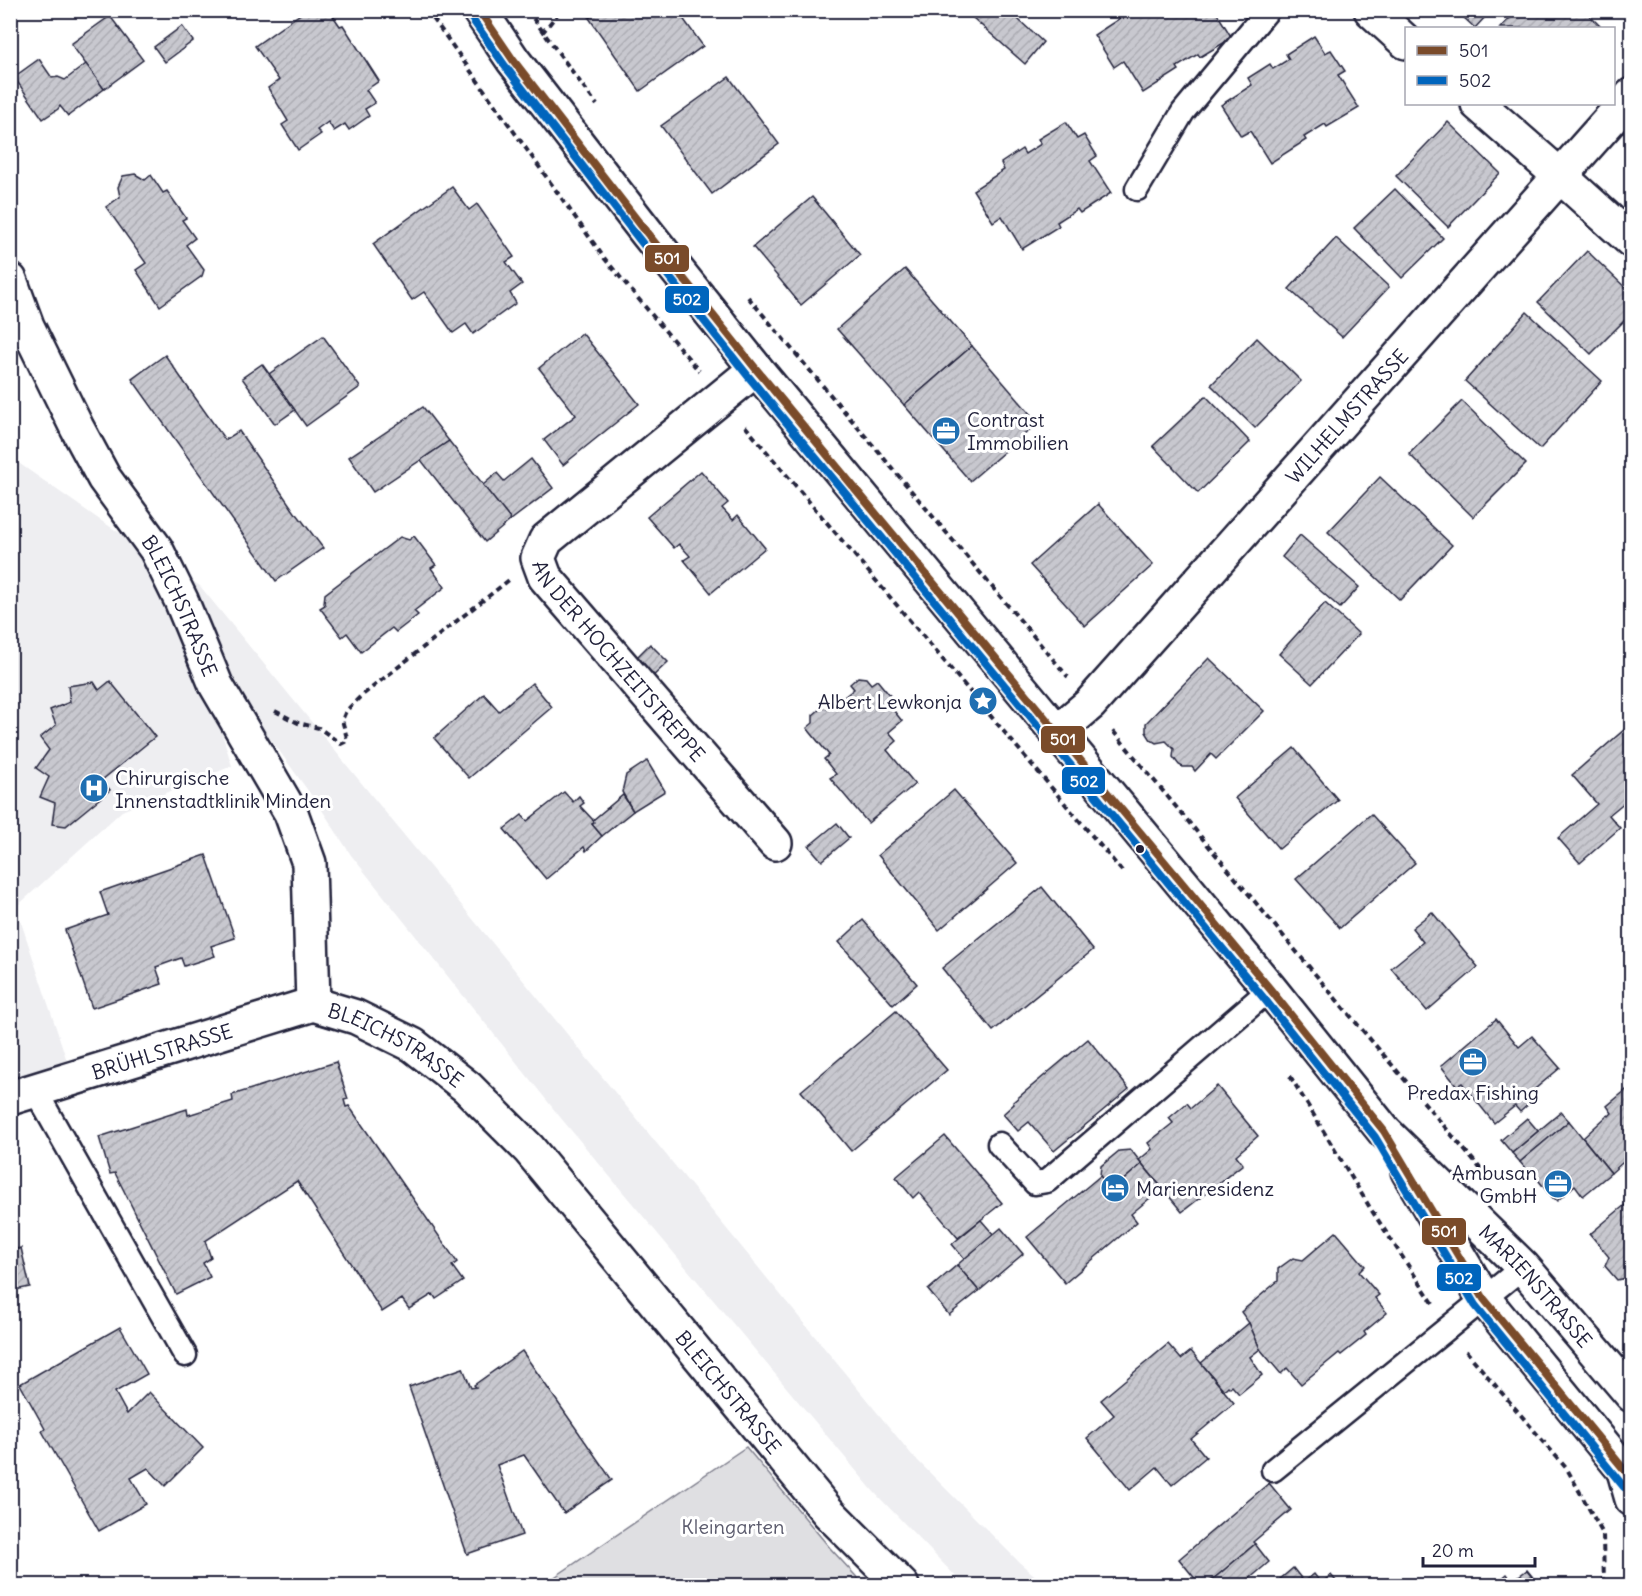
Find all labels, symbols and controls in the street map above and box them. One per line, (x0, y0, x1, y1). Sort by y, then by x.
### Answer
legend (1405, 27, 1615, 105)
text: 501 (1459, 39, 1488, 62)
text: 502 (1459, 69, 1491, 92)
line badge: 501 (644, 244, 690, 273)
text: 501 (654, 248, 680, 268)
line badge: 502 (664, 285, 710, 314)
text: 502 (673, 289, 701, 309)
street label: WILHELMSTRASSE (1280, 343, 1413, 489)
place label: Contrast Immobilien (967, 407, 1069, 455)
office icon: Contrast Immobilien (930, 415, 962, 447)
street label: BLEICHSTRASSE (137, 530, 223, 680)
street label: AN DER HOCHZEITSTREPPE (527, 557, 711, 766)
place icon: Albert Lewkonja (967, 685, 999, 717)
place label: Albert Lewkonja (818, 689, 962, 714)
line badge: 501 (1040, 725, 1086, 754)
text: 501 (1050, 729, 1076, 749)
place label: Chirurgische Innenstadtklinik Minden (115, 765, 331, 813)
line badge: 502 (1061, 766, 1106, 795)
text: 502 (1070, 771, 1098, 791)
hospital icon: Chirurgische Innenstadtklinik Minden (78, 772, 110, 804)
unlabelled marker (1134, 843, 1146, 855)
street label: BLEICHSTRASSE (325, 997, 469, 1092)
street label: BRÜHLSTRASSE (88, 1017, 235, 1084)
office icon: Predax Fishing (1457, 1046, 1489, 1078)
place label: Predax Fishing (1407, 1080, 1539, 1105)
place label: Ambusan GmbH (1452, 1160, 1537, 1208)
office icon: Ambusan GmbH (1542, 1168, 1574, 1200)
hotel icon: Marienresidenz (1099, 1172, 1131, 1204)
place label: Marienresidenz (1136, 1176, 1274, 1201)
line badge: 501 (1421, 1217, 1467, 1246)
street label: MARIENSTRASSE (1474, 1219, 1598, 1352)
text: 501 (1431, 1221, 1457, 1241)
line badge: 502 (1436, 1263, 1482, 1292)
text: 502 (1445, 1268, 1473, 1288)
street label: BLEICHSTRASSE (671, 1325, 787, 1459)
park label: Kleingarten (681, 1514, 785, 1539)
scale bar (1423, 1530, 1536, 1568)
text: 20 m (1432, 1539, 1474, 1562)

